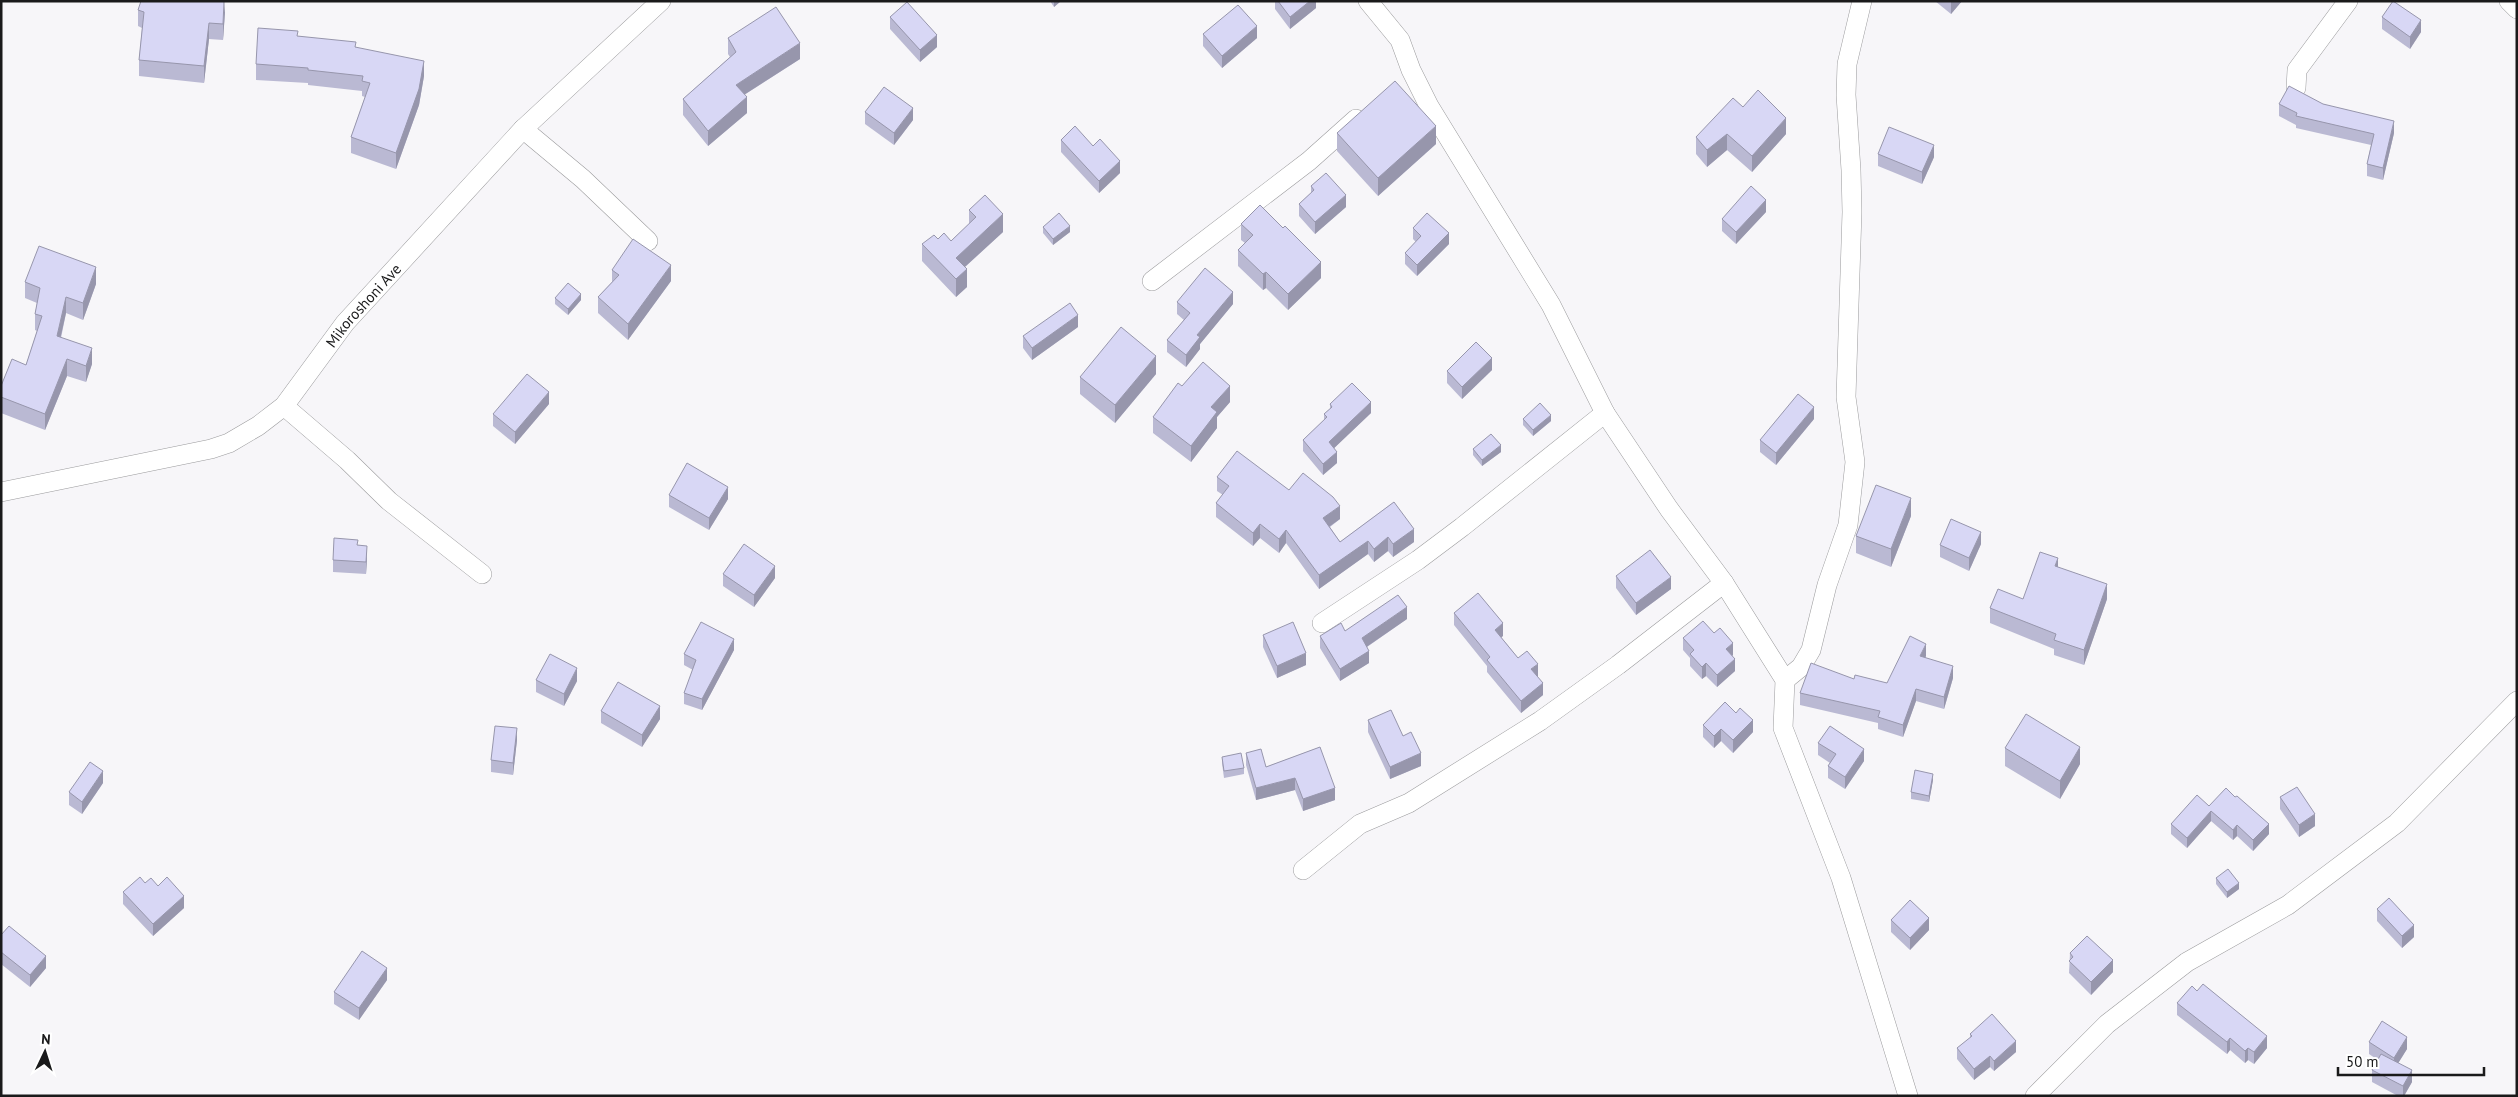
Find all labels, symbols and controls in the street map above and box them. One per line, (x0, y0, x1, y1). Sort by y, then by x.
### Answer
street label: Mikoroshoni Ave (321, 259, 405, 351)
north arrow (20, 1027, 70, 1077)
text: N (41, 1030, 51, 1048)
scale bar (2338, 1044, 2484, 1076)
text: 50 m (2346, 1052, 2379, 1071)

